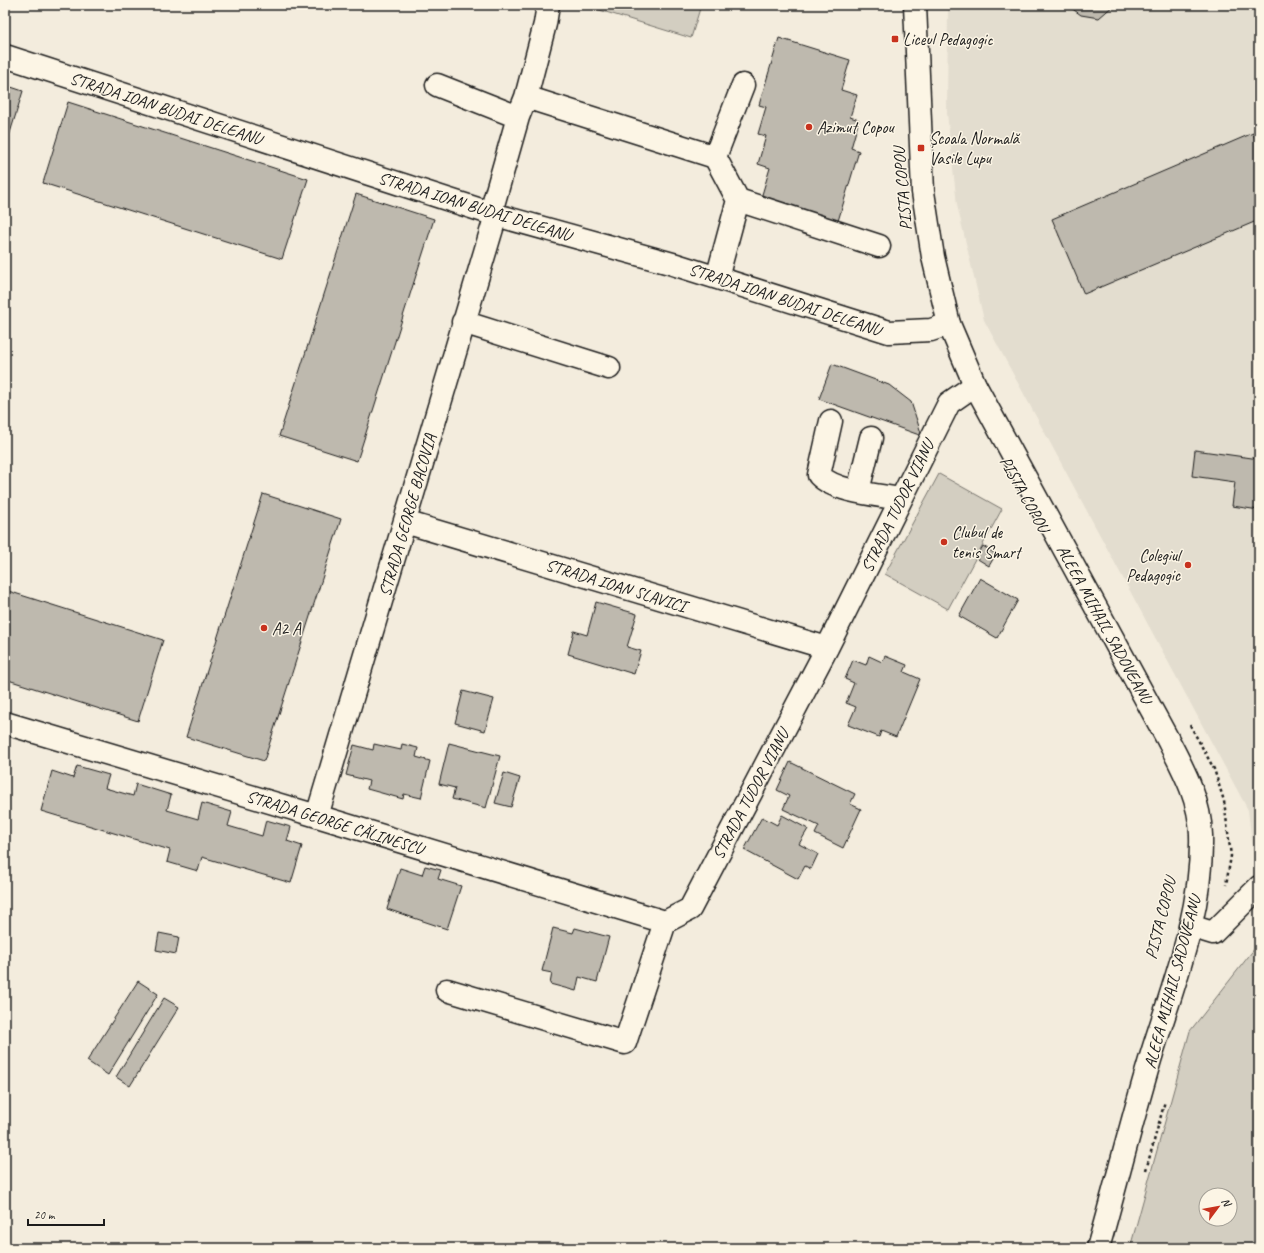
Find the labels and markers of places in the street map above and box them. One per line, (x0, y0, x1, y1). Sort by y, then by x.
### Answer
place label: Liceul Pedagogic (903, 29, 993, 50)
marker: Liceul Pedagogic (890, 34, 900, 44)
place label: Azimut Copou (817, 117, 895, 138)
marker: Azimut Copou (804, 122, 814, 132)
place label: Școala Normală Vasile Lupu (929, 128, 1021, 169)
marker: Școala Normală Vasile Lupu (916, 143, 926, 153)
place label: Clubul de tenis Smart (952, 522, 1023, 563)
marker: Clubul de tenis Smart (939, 537, 949, 547)
place label: Colegiul Pedagogic (1126, 545, 1183, 586)
marker: Colegiul Pedagogic (1183, 560, 1193, 570)
place label: A2 A (272, 618, 302, 639)
marker: A2 A (259, 623, 269, 633)

